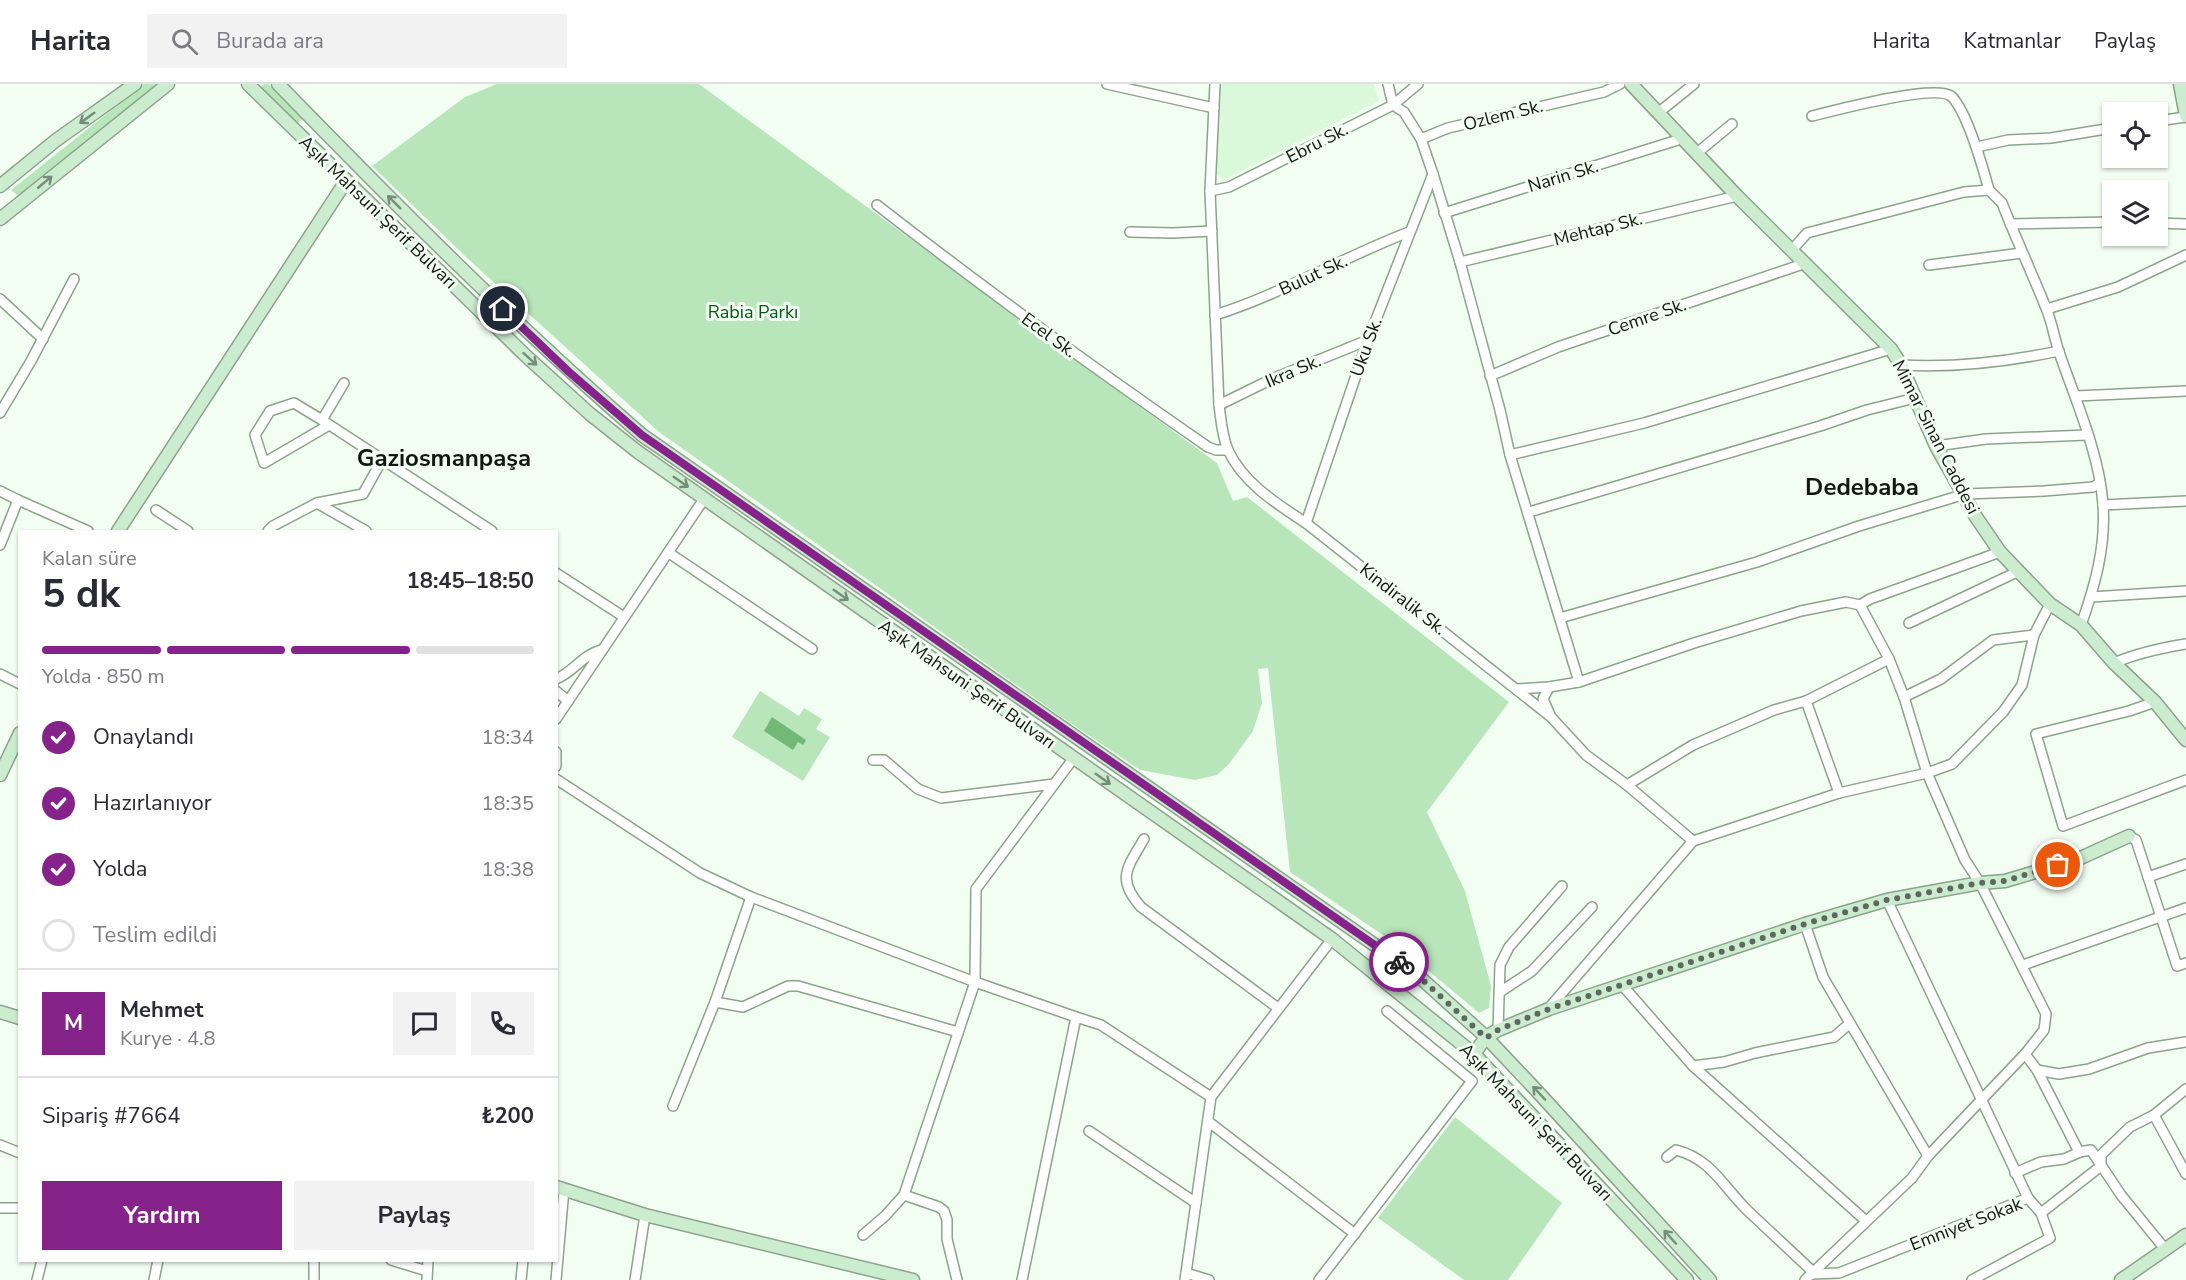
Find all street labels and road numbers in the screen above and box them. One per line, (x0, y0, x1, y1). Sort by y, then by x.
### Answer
street label: Ozlem Sk. (1461, 94, 1545, 136)
street label: Ebru Sk. (1282, 117, 1352, 169)
street label: Aşık Mahsuni Şerif Bulvarı (294, 130, 462, 294)
street label: Narin Sk. (1525, 154, 1601, 198)
street label: Mehtap Sk. (1551, 206, 1645, 252)
street label: Bulut Sk. (1275, 249, 1351, 301)
street label: Cemre Sk. (1605, 292, 1689, 342)
street label: Ecel Sk. (1017, 307, 1081, 363)
street label: Uku Sk. (1344, 314, 1388, 380)
street label: Ikra Sk. (1261, 349, 1325, 393)
street label: Mimar Sinan Caddesi (1887, 356, 1985, 518)
street label: Kindiralik Sk. (1355, 558, 1451, 640)
street label: Aşık Mahsuni Şerif Bulvarı (874, 614, 1060, 754)
street label: Aşık Mahsuni Şerif Bulvarı (1454, 1038, 1618, 1206)
street label: Emniyet Sokak (1906, 1191, 2027, 1256)

